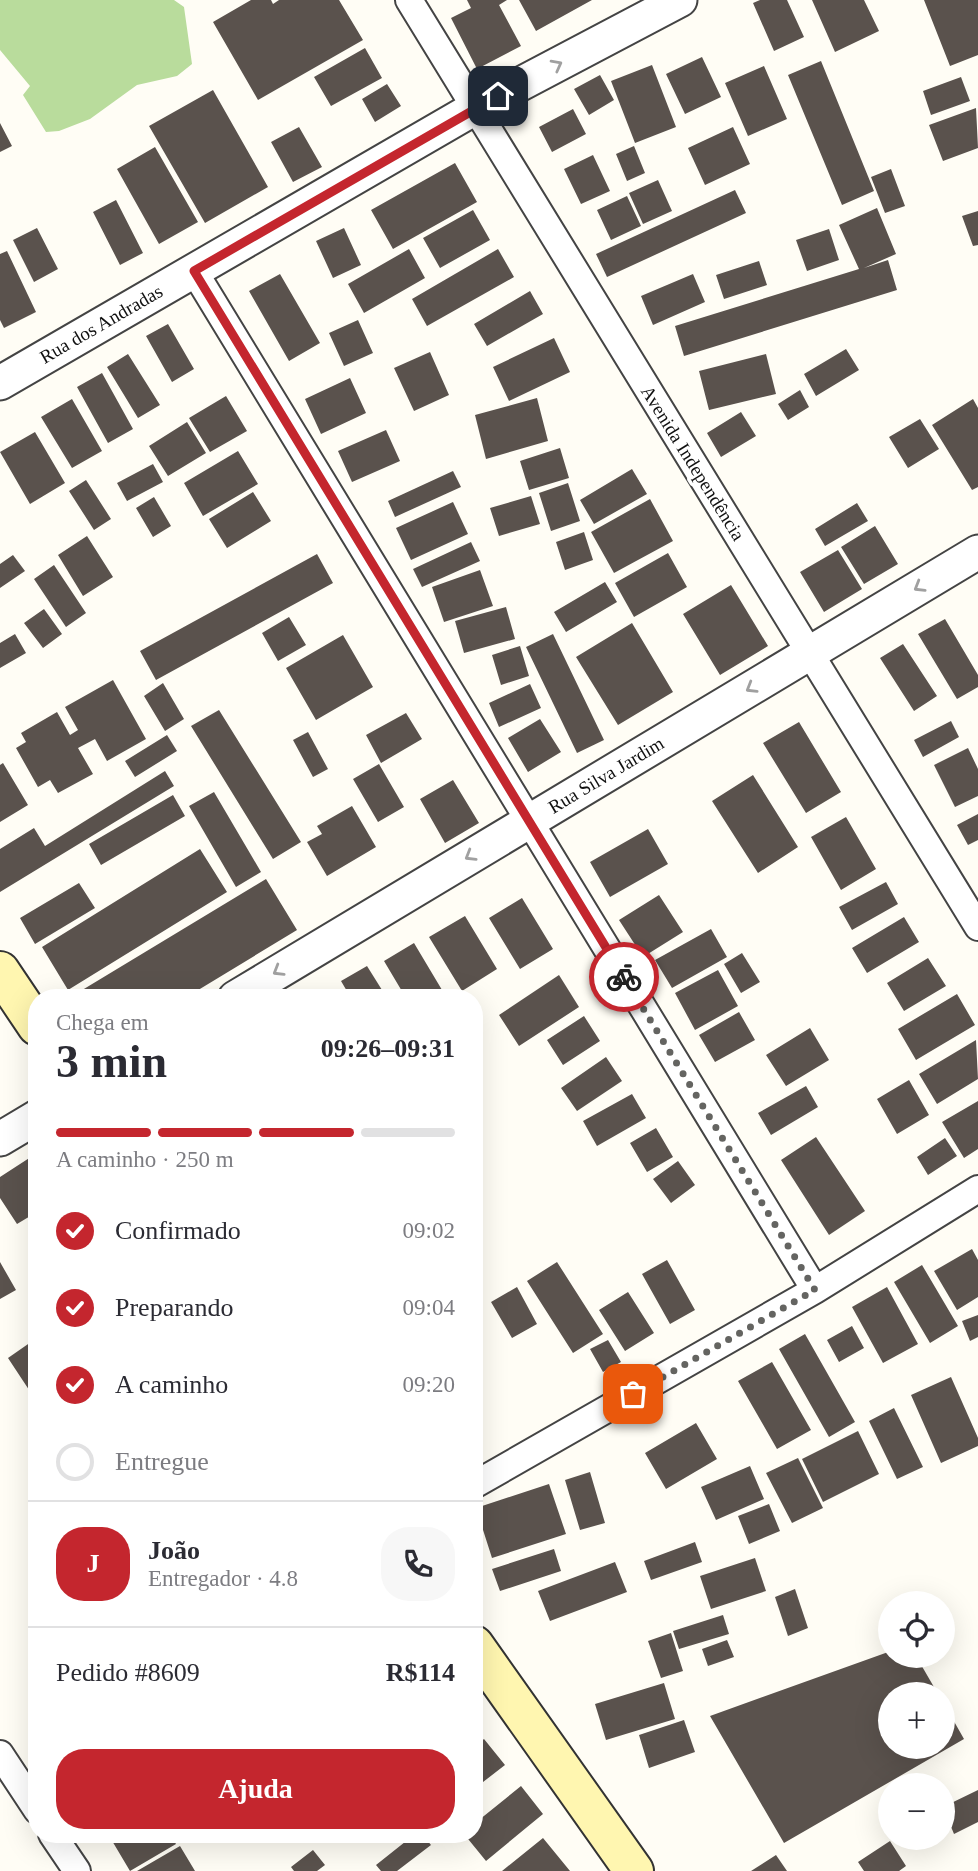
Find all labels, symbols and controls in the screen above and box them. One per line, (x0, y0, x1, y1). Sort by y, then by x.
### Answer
one-way arrow (550, 60, 562, 73)
pin (468, 66, 528, 126)
icon: home (479, 77, 517, 115)
street label: Rua dos Andradas (36, 280, 166, 368)
street label: Avenida Independência (637, 382, 749, 545)
one-way arrow (914, 579, 927, 592)
one-way arrow (746, 680, 759, 693)
street label: Rua Silva Jardim (544, 732, 668, 818)
one-way arrow (465, 848, 478, 861)
courier (589, 942, 659, 1012)
icon: bike (605, 958, 643, 996)
one-way arrow (273, 963, 286, 976)
text: Chega em (56, 1010, 149, 1035)
text: 09:26–09:31 (321, 1034, 455, 1063)
text: 3 min (56, 1036, 167, 1087)
text: A caminho · 250 m (56, 1147, 234, 1172)
icon: check (56, 1212, 94, 1250)
text: Confirmado (115, 1216, 241, 1245)
text: 09:02 (403, 1218, 455, 1243)
icon: check (56, 1289, 94, 1327)
text: Preparando (115, 1293, 233, 1322)
text: 09:04 (403, 1295, 455, 1320)
pin (603, 1364, 663, 1424)
icon: check (56, 1366, 94, 1404)
text: A caminho (115, 1370, 228, 1399)
text: 09:20 (403, 1372, 455, 1397)
icon: bag (614, 1375, 652, 1413)
text: Entregue (115, 1447, 209, 1476)
button: phone (381, 1527, 455, 1601)
text: João (148, 1536, 200, 1565)
text: J (87, 1549, 100, 1578)
text: Entregador · 4.8 (148, 1566, 298, 1591)
map controls (878, 1591, 955, 1850)
button: locate (878, 1591, 955, 1668)
text: Pedido #8609 (56, 1658, 200, 1687)
text: R$114 (386, 1658, 455, 1687)
button: + (878, 1682, 955, 1759)
button: Ajuda (56, 1749, 455, 1829)
button: − (878, 1773, 955, 1850)

